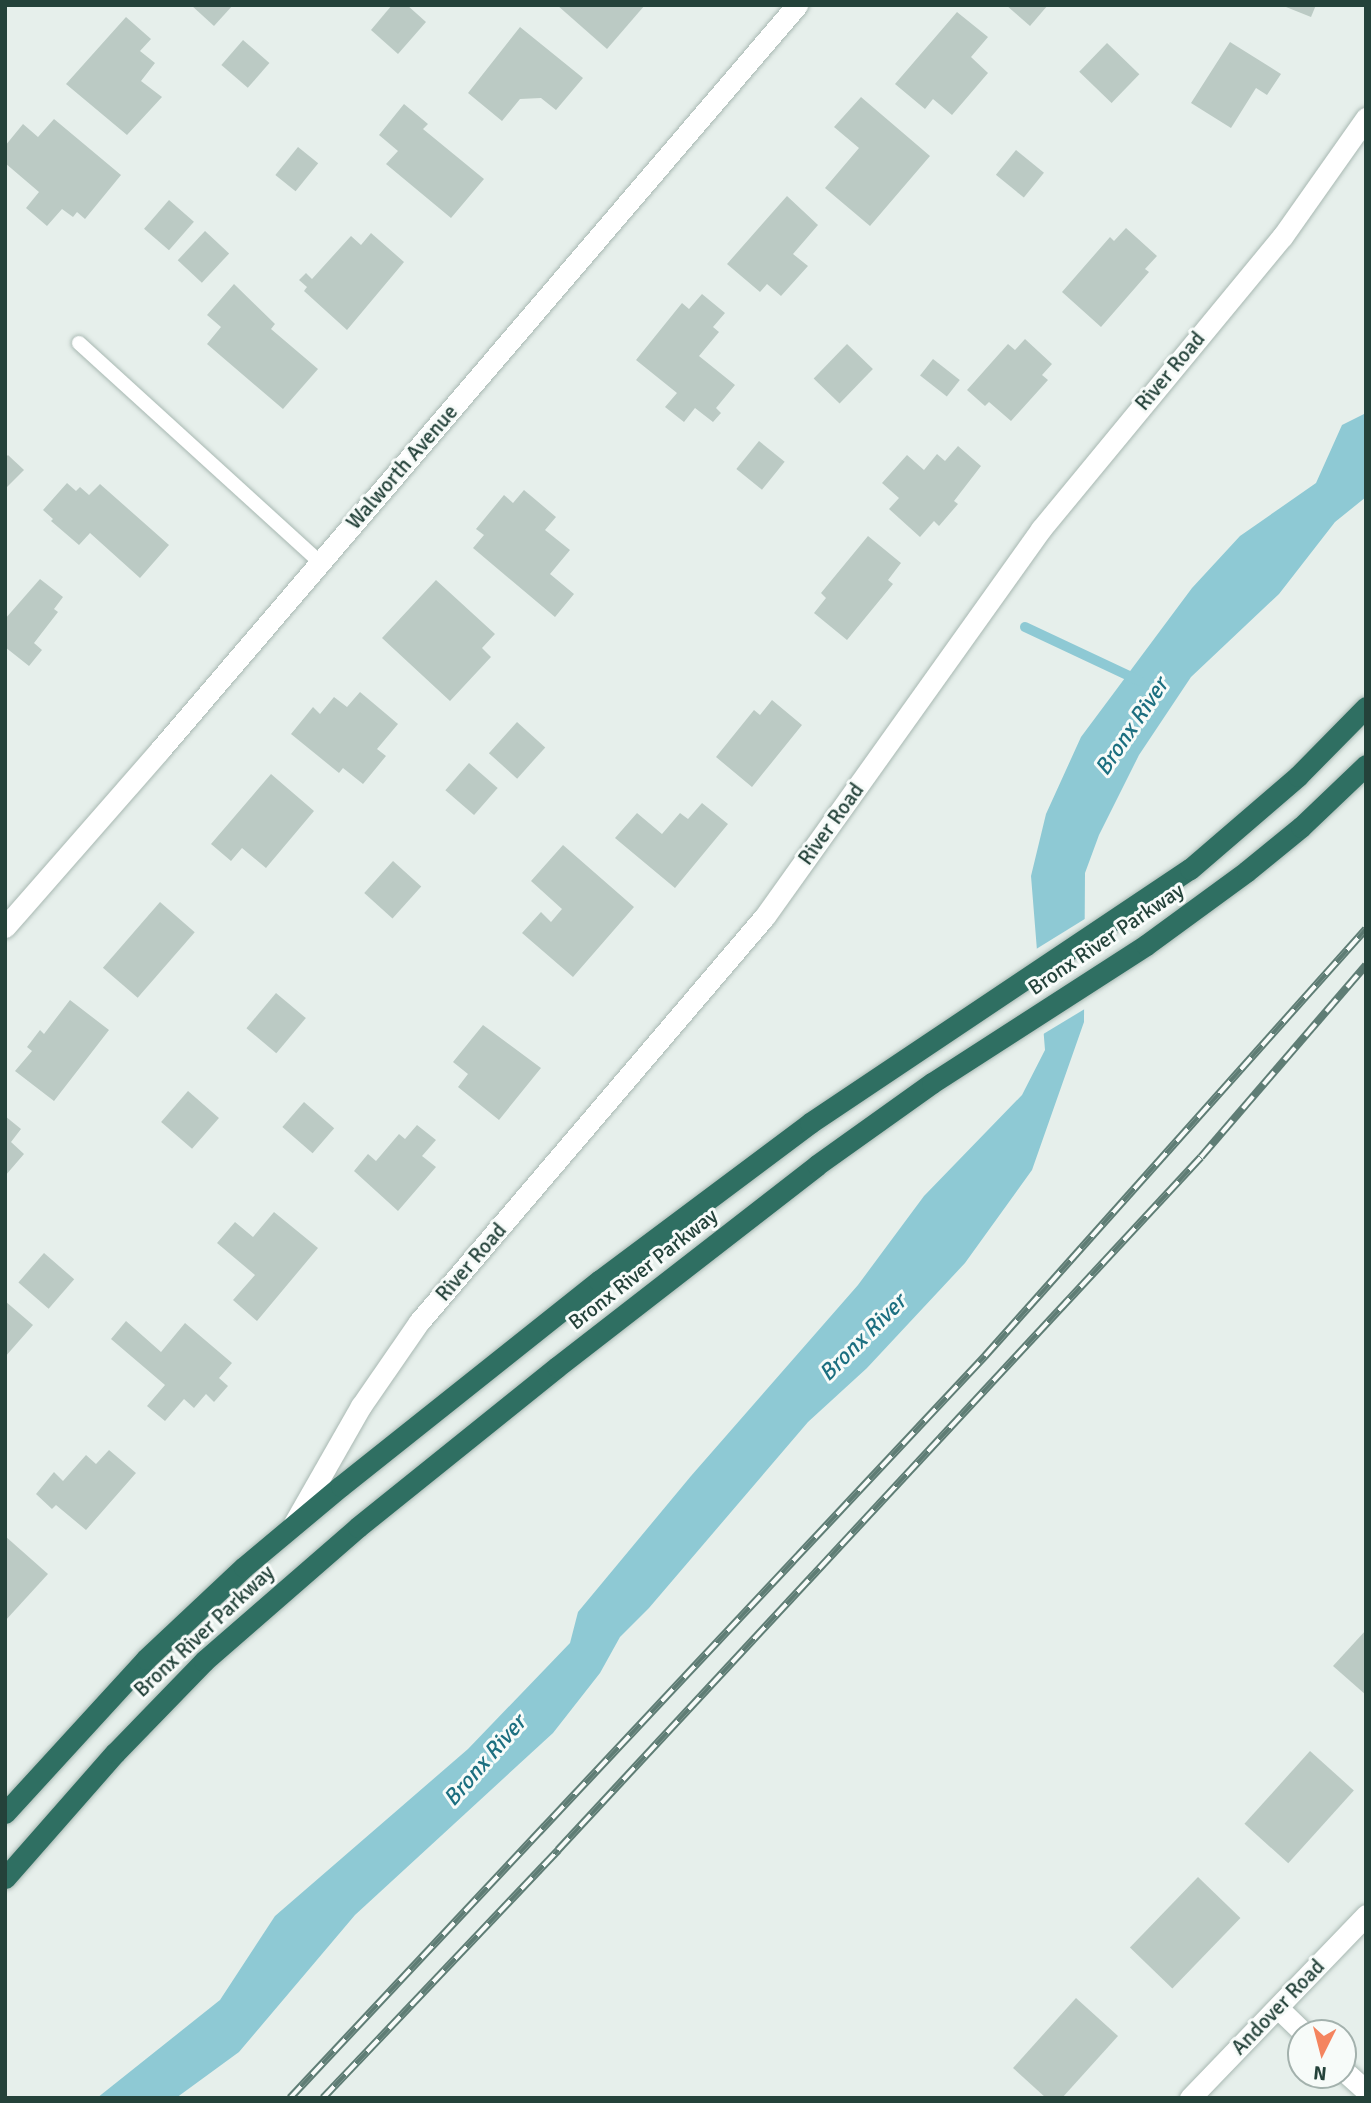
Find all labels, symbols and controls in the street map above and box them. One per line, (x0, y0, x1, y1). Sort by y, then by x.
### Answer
street label: River Road (1130, 326, 1210, 416)
street label: Walworth Avenue (341, 400, 463, 534)
water label: Bronx River (1089, 673, 1175, 781)
street label: River Road (793, 778, 869, 870)
street label: Bronx River Parkway (1023, 878, 1189, 1000)
street label: Bronx River Parkway (563, 1203, 723, 1335)
street label: River Road (430, 1218, 512, 1306)
water label: Bronx River (814, 1289, 912, 1387)
street label: Bronx River Parkway (129, 1560, 279, 1702)
water label: Bronx River (438, 1710, 532, 1812)
street label: Andover Road (1226, 1954, 1330, 2060)
north arrow (1287, 2019, 1357, 2089)
text: N (1312, 2060, 1328, 2086)

